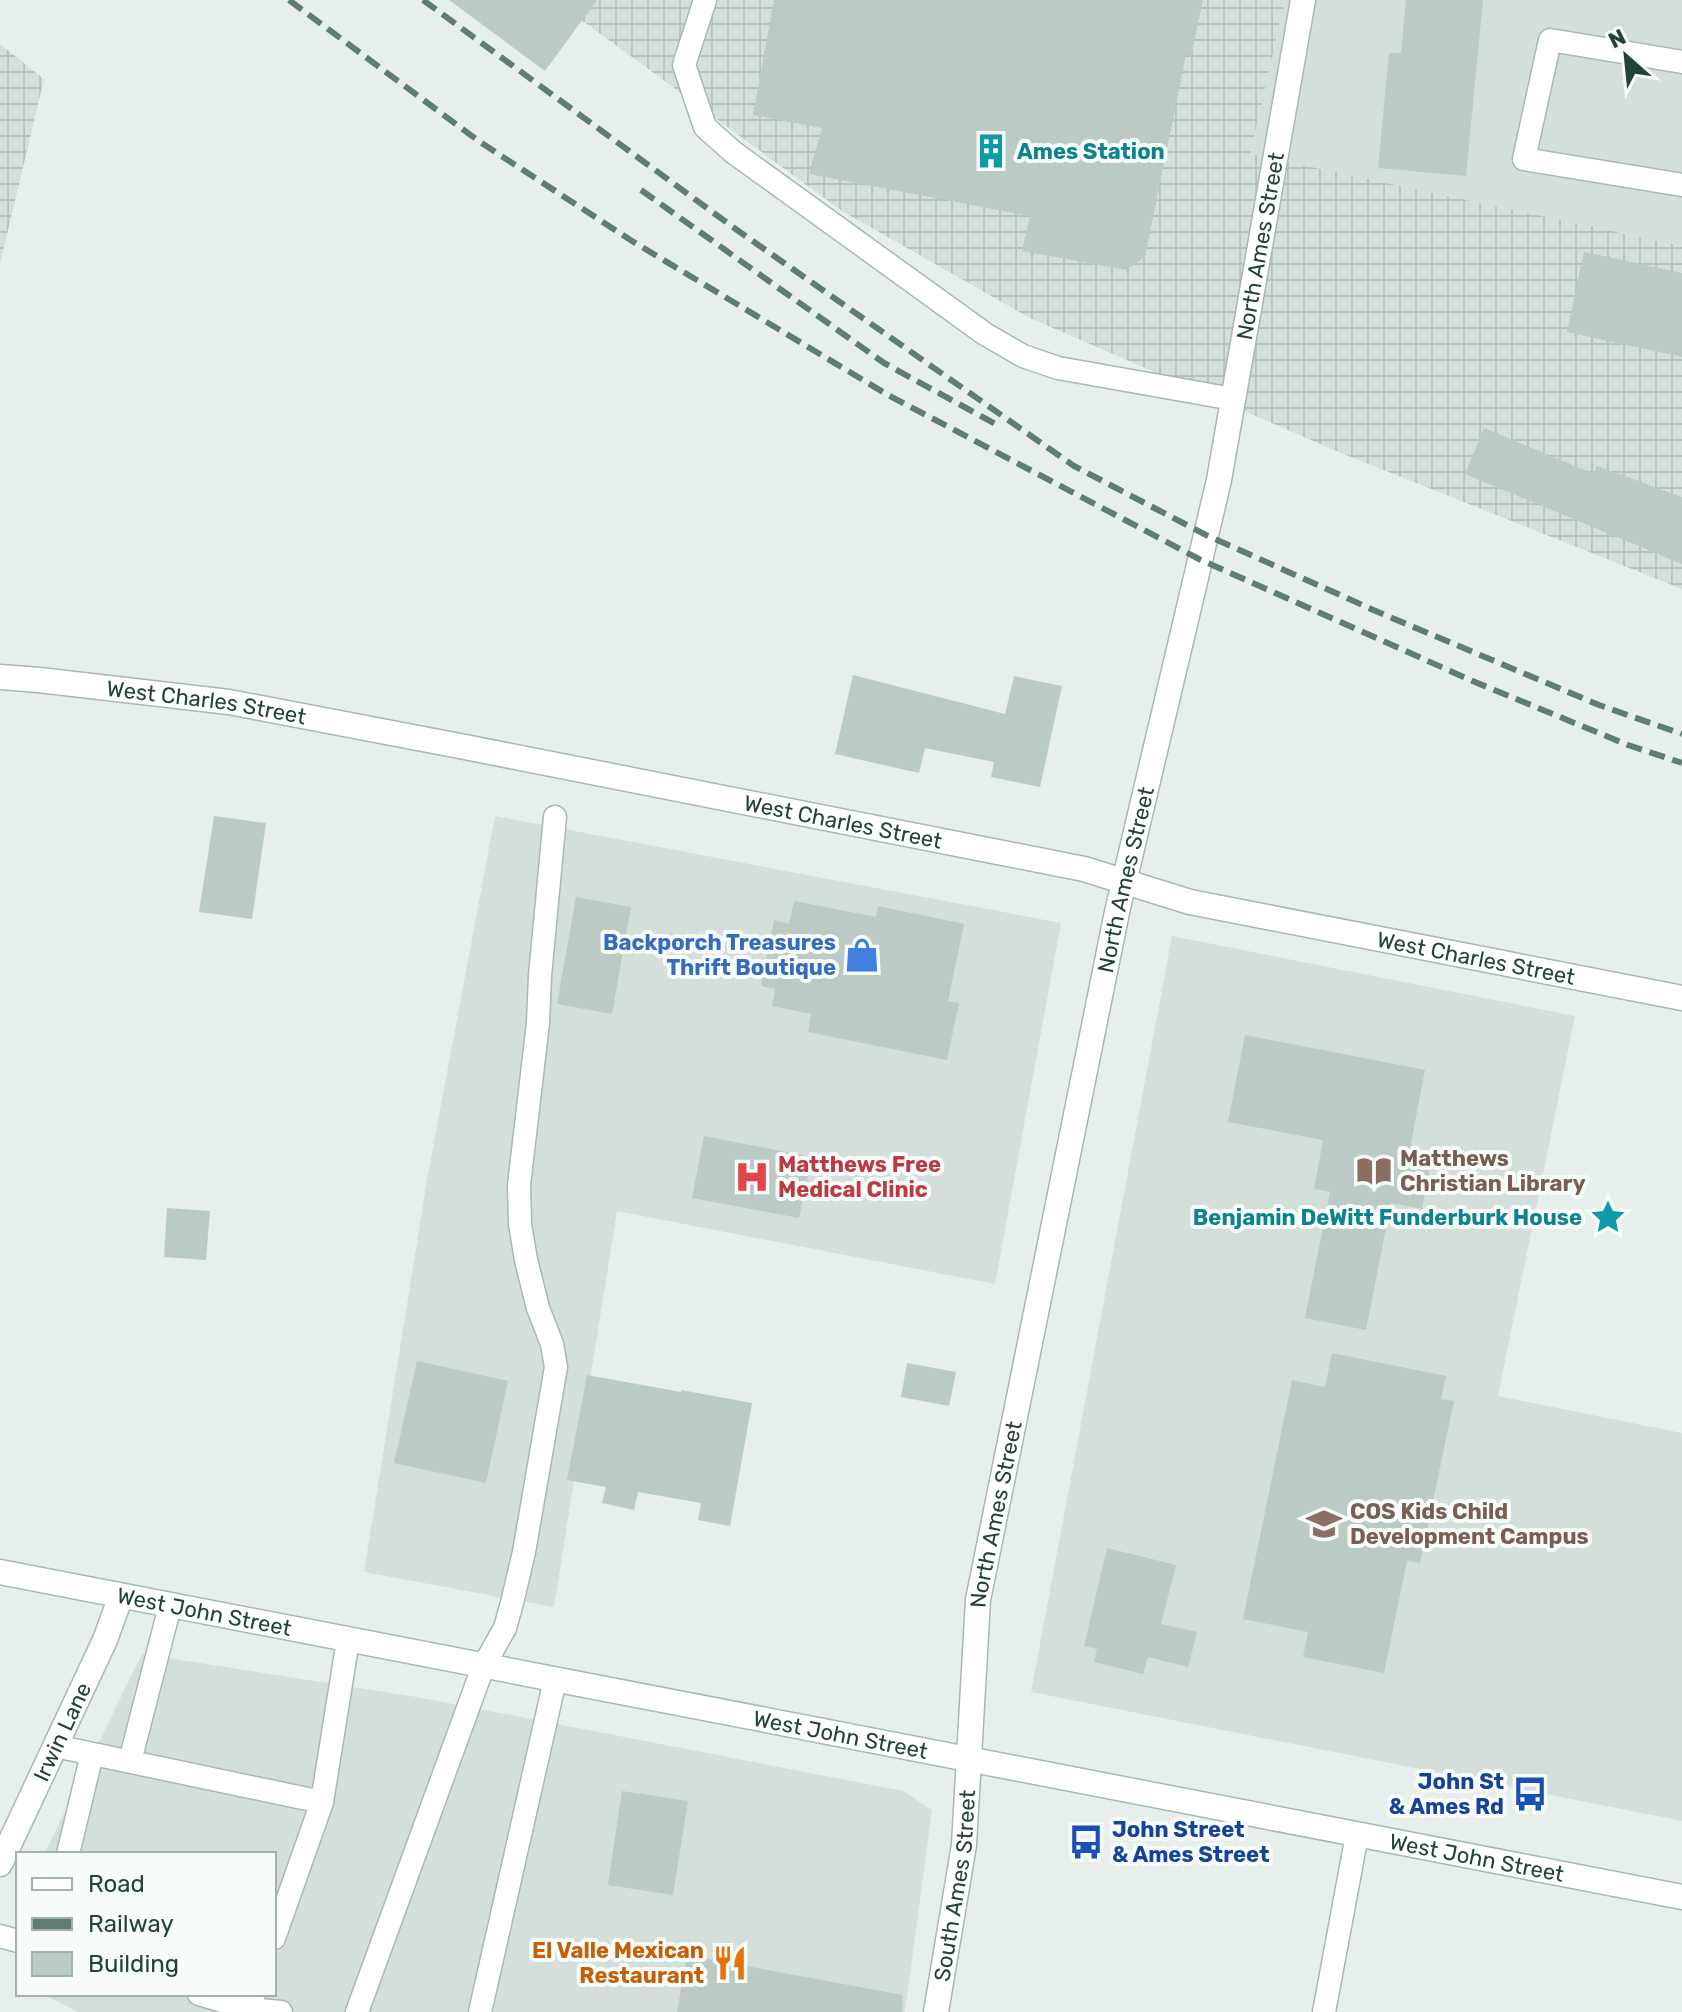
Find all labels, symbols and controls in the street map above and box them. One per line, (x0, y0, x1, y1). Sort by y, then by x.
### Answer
north arrow (1586, 16, 1666, 96)
text: N (1604, 23, 1630, 54)
building icon: Ames Station (972, 132, 1010, 170)
place label: Ames Station (1017, 138, 1165, 165)
street label: North Ames Street (1230, 150, 1290, 342)
street label: West Charles Street (105, 674, 309, 730)
street label: North Ames Street (1092, 784, 1160, 975)
street label: West Charles Street (742, 789, 945, 854)
street label: West Charles Street (1375, 925, 1578, 990)
place label: Backporch Treasures Thrift Boutique (603, 929, 836, 981)
shop icon: Backporch Treasures Thrift Boutique (843, 936, 881, 974)
place label: Matthews Christian Library (1400, 1145, 1586, 1197)
place label: Matthews Free Medical Clinic (778, 1151, 941, 1203)
library icon: Matthews Christian Library (1355, 1152, 1393, 1190)
hospital icon: Matthews Free Medical Clinic (733, 1158, 771, 1196)
place icon: Benjamin DeWitt Funderburk House (1589, 1198, 1627, 1236)
place label: Benjamin DeWitt Funderburk House (1193, 1204, 1582, 1231)
street label: North Ames Street (964, 1418, 1027, 1609)
place label: COS Kids Child Development Campus (1350, 1498, 1589, 1550)
school or university icon: COS Kids Child Development Campus (1305, 1505, 1343, 1543)
street label: West John Street (115, 1581, 294, 1642)
street label: Irwin Lane (27, 1678, 97, 1786)
street label: West John Street (751, 1704, 930, 1765)
place label: John St & Ames Rd (1389, 1768, 1504, 1820)
bus stop icon: John St & Ames Rd (1511, 1775, 1549, 1813)
street label: South Ames Street (928, 1789, 981, 1983)
place label: John Street & Ames Street (1112, 1816, 1269, 1868)
bus stop icon: John Street & Ames Street (1067, 1823, 1105, 1861)
street label: West John Street (1387, 1827, 1567, 1887)
legend (16, 1852, 276, 1996)
text: Road (88, 1870, 145, 1898)
text: Railway (88, 1910, 174, 1938)
place label: El Valle Mexican Restaurant (532, 1937, 704, 1989)
restaurant icon: El Valle Mexican Restaurant (711, 1944, 749, 1982)
text: Building (88, 1950, 179, 1978)

